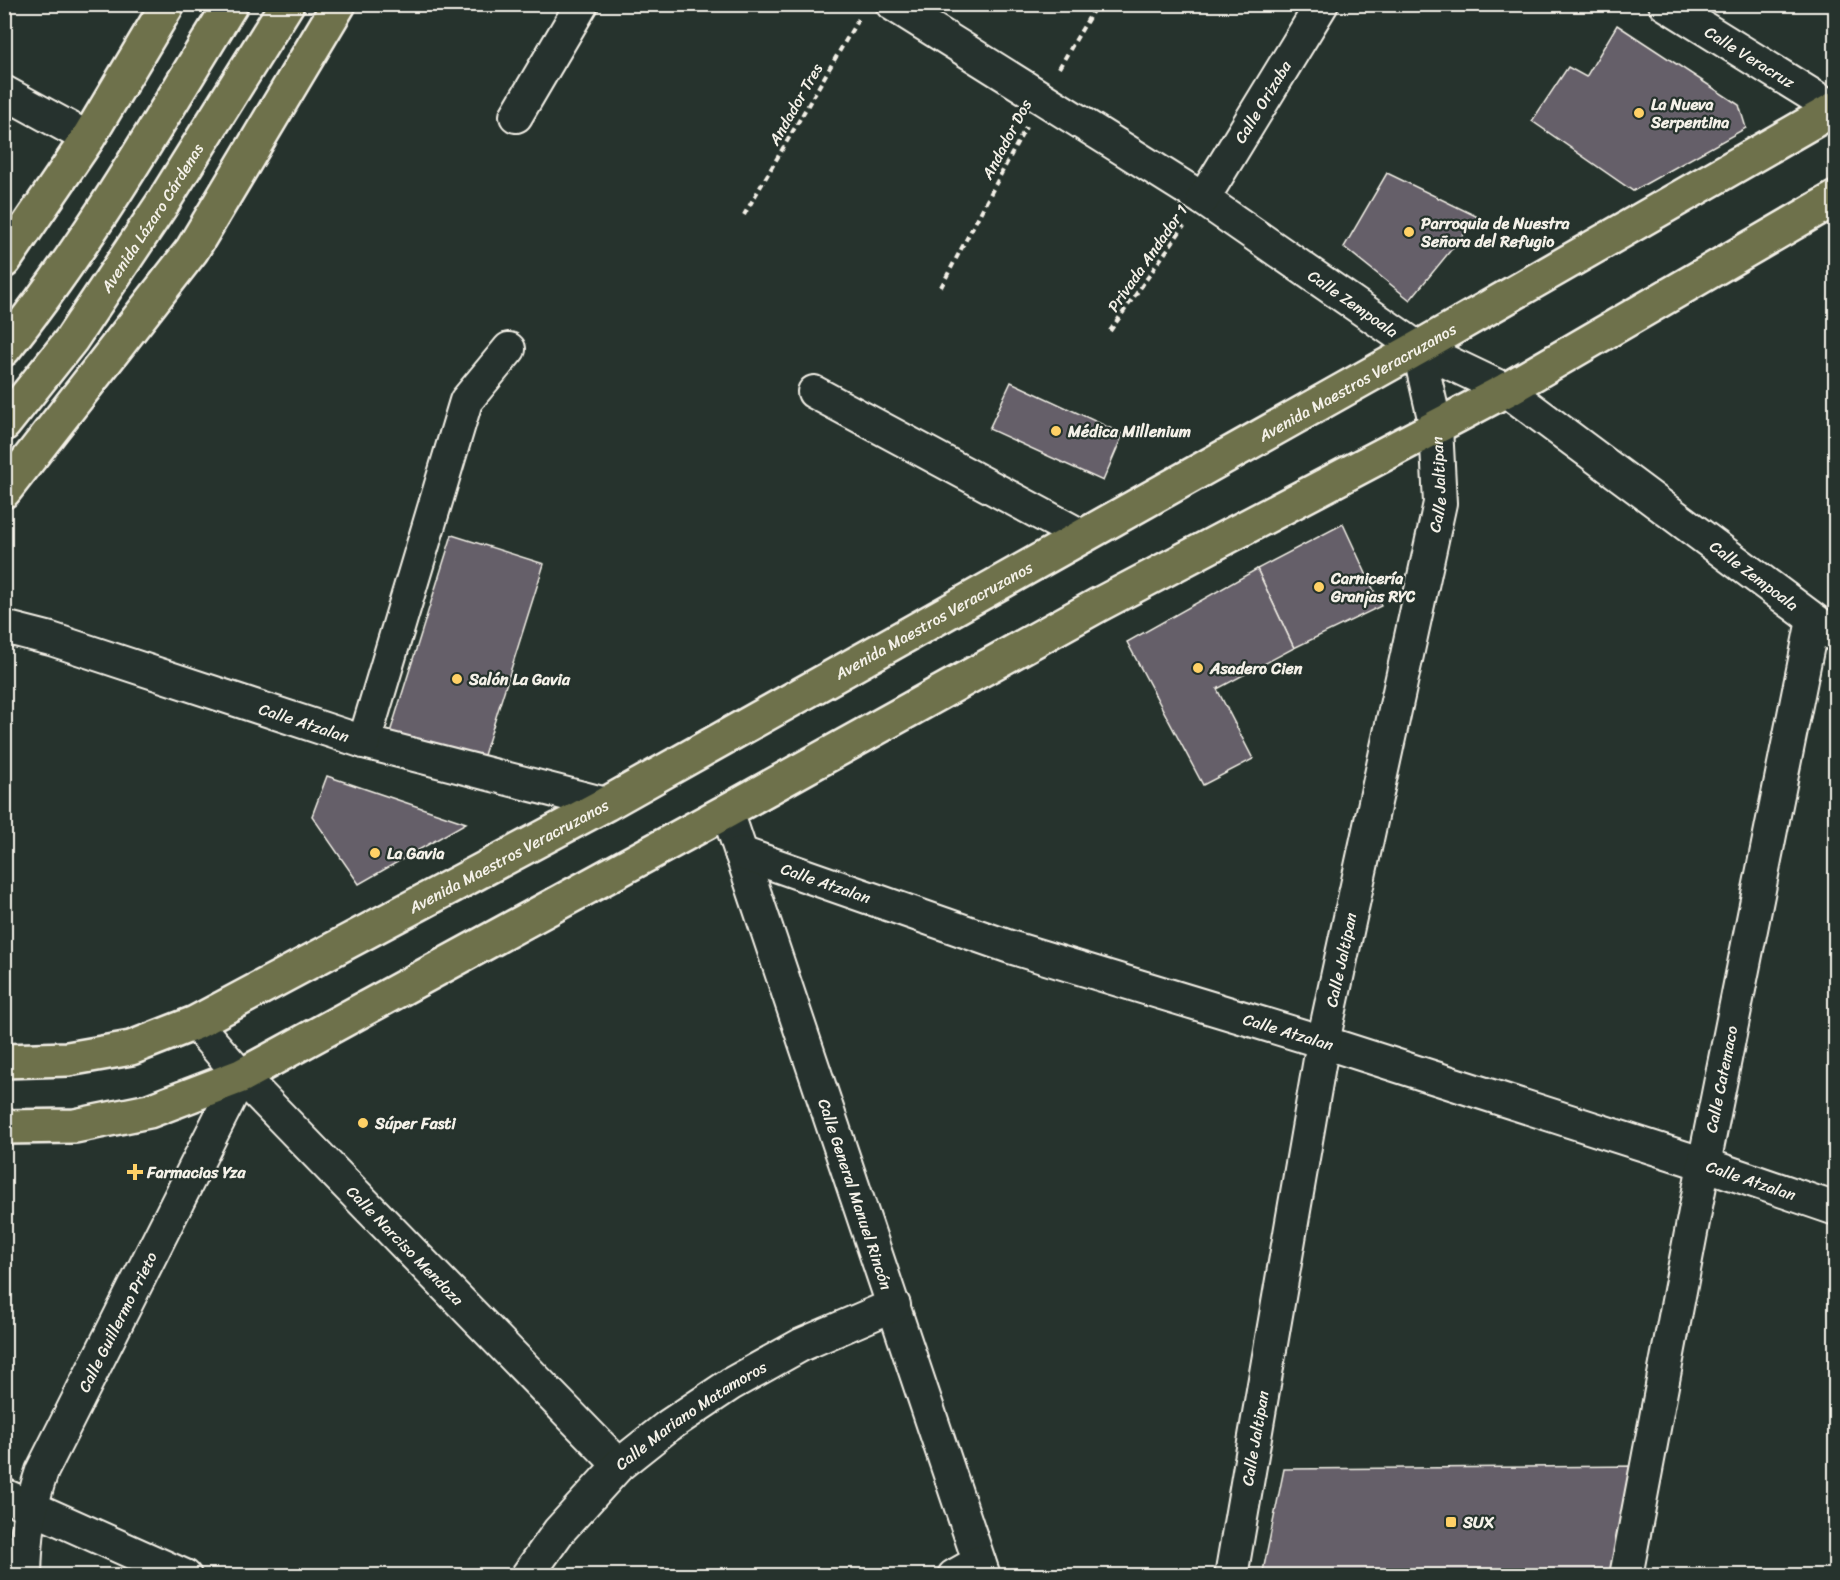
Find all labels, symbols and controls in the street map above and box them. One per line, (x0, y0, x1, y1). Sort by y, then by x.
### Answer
street label: Calle Veracruz (1699, 18, 1801, 97)
street label: Calle Orizaba (1226, 54, 1300, 149)
street label: Andador Tres (760, 57, 831, 152)
place label: La Nueva Serpentina (1650, 90, 1729, 137)
street label: Andador Dos (973, 93, 1040, 186)
marker: La Nueva Serpentina (1632, 106, 1646, 120)
street label: Avenida Lázaro Cárdenas (92, 137, 212, 300)
street label: Privada Andador 1 (1099, 198, 1196, 318)
place label: Parroquia de Nuestra Señora del Refugio (1420, 209, 1571, 256)
marker: Parroquia de Nuestra Señora del Refugio (1402, 225, 1416, 239)
street label: Calle Zempoala (1302, 262, 1405, 346)
street label: Avenida Maestros Veracruzanos (1252, 315, 1463, 450)
place label: Médica Millenium (1067, 417, 1191, 446)
marker: Médica Millenium (1049, 424, 1063, 438)
street label: Calle Jaltipan (1420, 435, 1455, 535)
street label: Calle Zempoala (1703, 532, 1805, 619)
street label: Avenida Maestros Veracruzanos (828, 553, 1039, 688)
place label: Carnicería Granjas RYC (1330, 564, 1416, 611)
marker: Carnicería Granjas RYC (1312, 580, 1326, 594)
place label: Asadero Cien (1209, 654, 1303, 683)
marker: Asadero Cien (1191, 661, 1205, 675)
place label: Salón La Gavia (468, 665, 571, 694)
marker: Salón La Gavia (450, 672, 464, 686)
street label: Calle Atzalan (255, 694, 353, 751)
street label: Avenida Maestros Veracruzanos (402, 791, 615, 922)
place label: La Gavia (387, 839, 444, 868)
marker: La Gavia (368, 846, 382, 860)
street label: Calle Atzalan (777, 854, 875, 912)
street label: Calle Jaltipan (1317, 909, 1366, 1010)
street label: Calle Atzalan (1239, 1005, 1338, 1060)
street label: Calle Catemaco (1697, 1023, 1746, 1135)
street label: Calle General Manuel Rincón (810, 1095, 901, 1294)
place label: Súper Fasti (374, 1109, 456, 1138)
marker: Súper Fasti (356, 1116, 370, 1130)
street label: Calle Atzalan (1702, 1152, 1800, 1209)
place label: Farmacias Yza (146, 1158, 246, 1187)
marker: Farmacias Yza (128, 1165, 142, 1179)
street label: Calle Narciso Mendoza (339, 1178, 472, 1313)
street label: Calle Guillermo Prieto (70, 1246, 165, 1398)
street label: Calle Mariano Matamoros (609, 1352, 773, 1478)
street label: Calle Jaltipan (1233, 1388, 1278, 1488)
place label: SUX (1462, 1508, 1495, 1537)
marker: SUX (1444, 1515, 1458, 1529)

